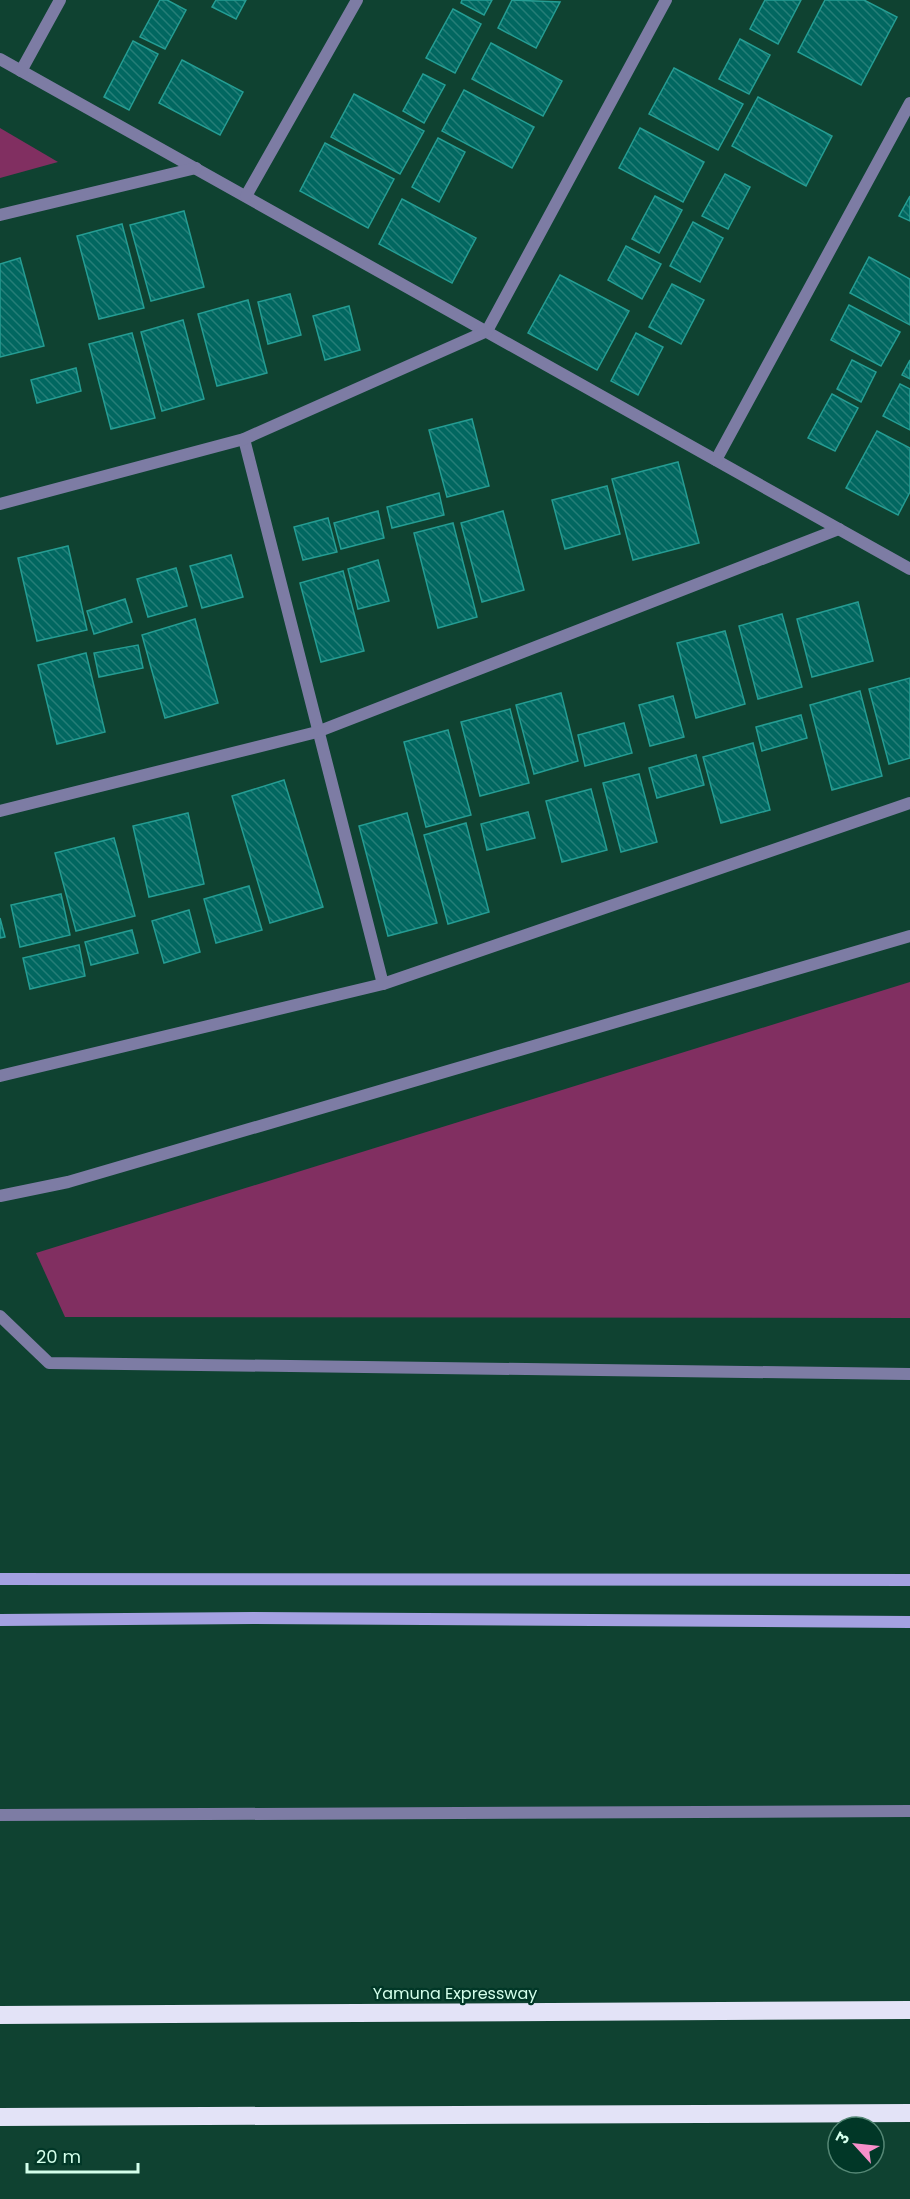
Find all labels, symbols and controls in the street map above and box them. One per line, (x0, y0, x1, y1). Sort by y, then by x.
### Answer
street label: Yamuna Expressway (373, 1982, 537, 2005)
north arrow (826, 2115, 886, 2175)
text: उ (830, 2128, 856, 2149)
scale bar (27, 2136, 138, 2174)
text: 20 m (36, 2144, 81, 2169)

